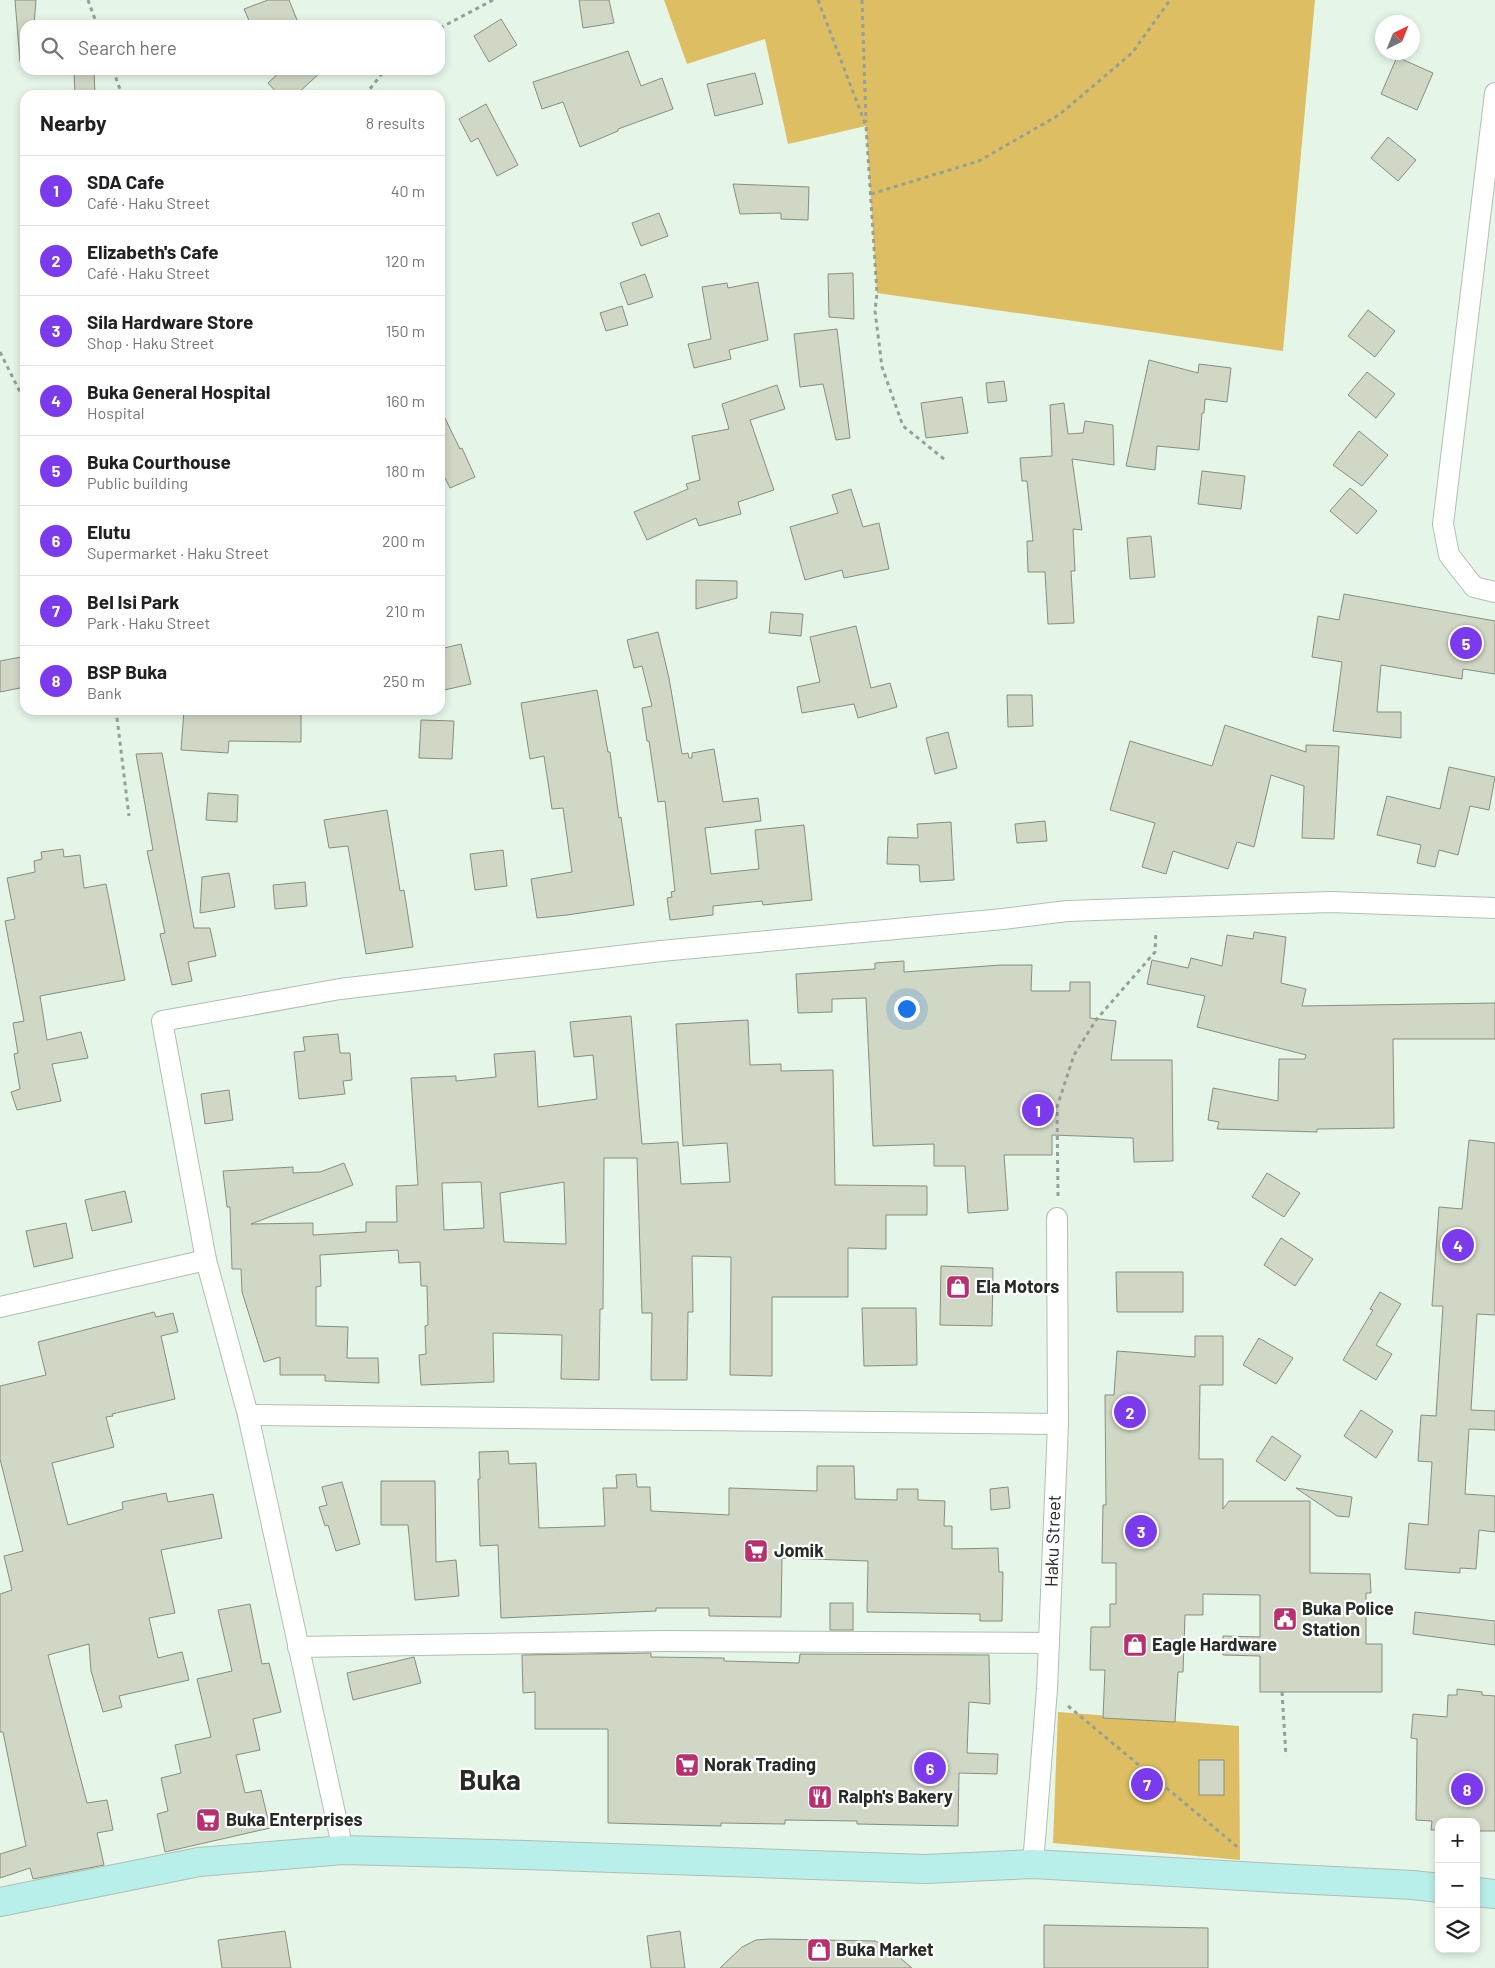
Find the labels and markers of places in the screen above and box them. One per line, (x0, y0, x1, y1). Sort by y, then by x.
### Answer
pin: 5 (1450, 624, 1482, 662)
pin: 1 (1022, 1091, 1054, 1129)
pin: 4 (1442, 1226, 1474, 1264)
shop icon: Ela Motors (945, 1274, 971, 1300)
place label: Ela Motors (976, 1275, 1059, 1297)
pin: 2 (1114, 1393, 1146, 1431)
pin: 3 (1125, 1512, 1157, 1550)
supermarket icon: Jomik (743, 1538, 769, 1564)
place label: Jomik (774, 1539, 824, 1561)
place label: Buka Police Station (1302, 1597, 1394, 1640)
public building icon: Buka Police Station (1272, 1606, 1298, 1632)
shop icon: Eagle Hardware (1122, 1632, 1148, 1658)
place label: Eagle Hardware (1152, 1633, 1277, 1655)
pin: 6 (914, 1749, 946, 1787)
supermarket icon: Norak Trading (674, 1752, 700, 1778)
place label: Norak Trading (704, 1753, 816, 1775)
pin: 7 (1131, 1765, 1163, 1803)
pin: 8 (1451, 1770, 1483, 1808)
restaurant icon: Ralph's Bakery (807, 1784, 833, 1810)
place label: Ralph's Bakery (838, 1785, 953, 1807)
supermarket icon: Buka Enterprises (195, 1807, 221, 1833)
place label: Buka Enterprises (226, 1808, 362, 1830)
shop icon: Buka Market (806, 1937, 832, 1963)
place label: Buka Market (836, 1938, 934, 1960)

